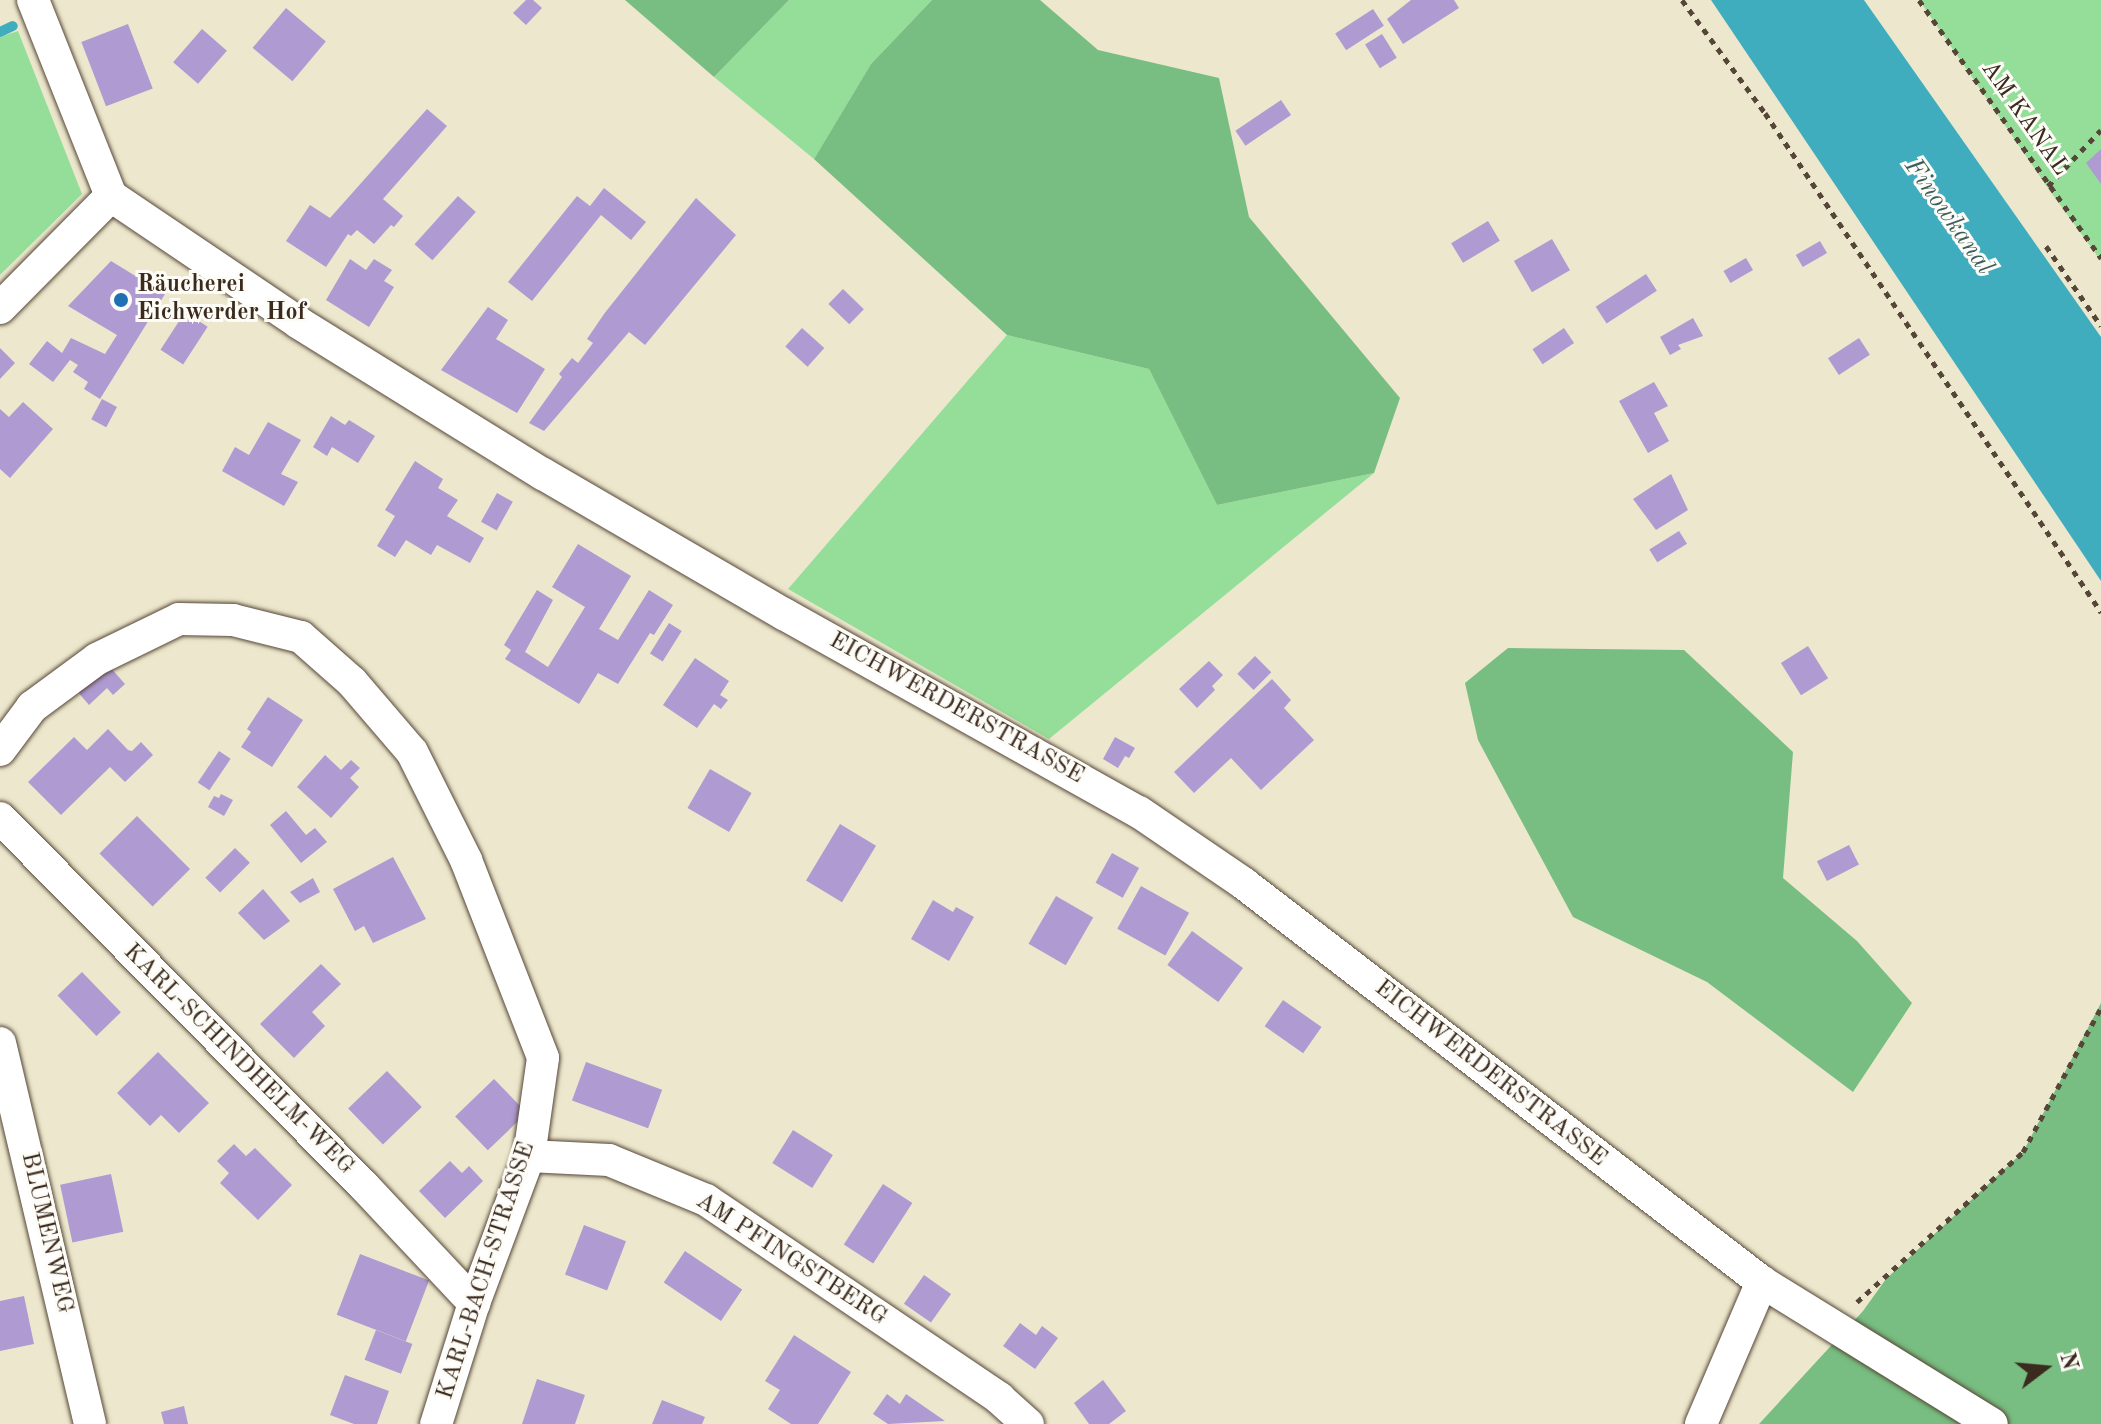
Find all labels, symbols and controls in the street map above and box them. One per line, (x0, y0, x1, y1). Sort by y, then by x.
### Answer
street label: AM KANAL (1974, 56, 2074, 182)
water label: Finowkanal (1897, 153, 1999, 281)
place label: Räucherei Eichwerder Hof (137, 272, 306, 328)
marker: Räucherei Eichwerder Hof (112, 291, 130, 309)
street label: EICHWERDERSTRASSE (824, 627, 1088, 791)
street label: KARL-SCHINDHELM-WEG (116, 938, 360, 1182)
street label: EICHWERDERSTRASSE (1368, 974, 1612, 1174)
street label: KARL-BACH-STRASSE (432, 1139, 542, 1403)
street label: BLUMENWEG (13, 1150, 79, 1316)
street label: AM PFINGSTBERG (690, 1187, 892, 1333)
north arrow (2005, 1328, 2085, 1408)
text: N (2055, 1350, 2081, 1372)

